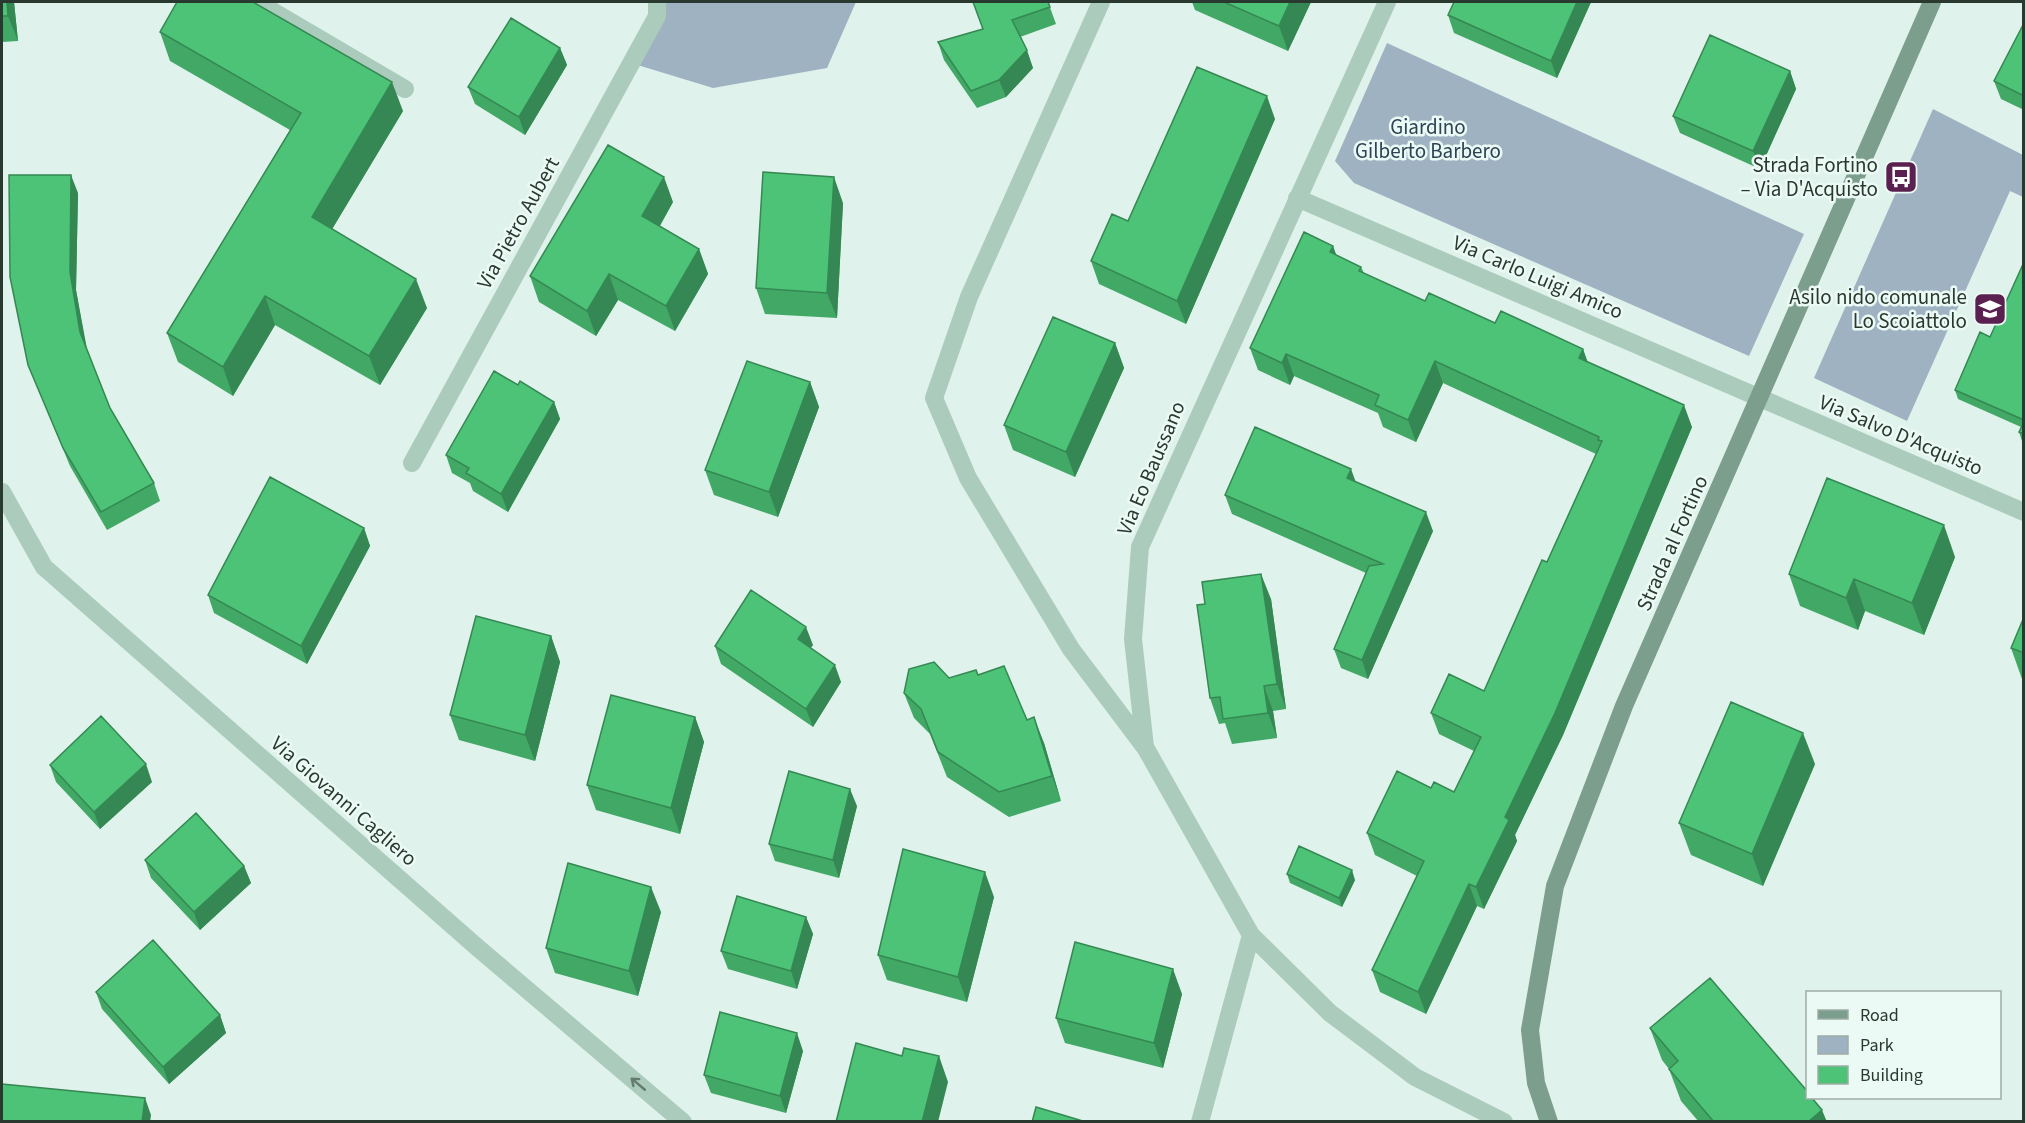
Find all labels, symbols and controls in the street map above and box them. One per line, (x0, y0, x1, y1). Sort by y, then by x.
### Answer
park label: Giardino Gilberto Barbero (1355, 112, 1501, 166)
place label: Strada Fortino – Via D'Acquisto (1741, 150, 1878, 204)
street label: Via Pietro Aubert (469, 151, 567, 295)
bus stop icon: Strada Fortino – Via D'Acquisto (1883, 159, 1919, 195)
street label: Via Carlo Luigi Amico (1448, 228, 1628, 326)
place label: Asilo nido comunale Lo Scoiattolo (1789, 282, 1967, 336)
school or university icon: Asilo nido comunale Lo Scoiattolo (1972, 291, 2008, 327)
street label: Via Salvo D'Acquisto (1814, 387, 1988, 483)
street label: Via Eo Baussano (1109, 396, 1193, 540)
street label: Strada al Fortino (1629, 470, 1715, 616)
street label: Via Giovanni Cagliero (264, 729, 424, 873)
legend (1806, 991, 2001, 1099)
text: Road (1860, 1003, 1899, 1028)
text: Park (1860, 1033, 1894, 1058)
text: Building (1860, 1063, 1923, 1088)
one-way arrow (631, 1077, 646, 1091)

